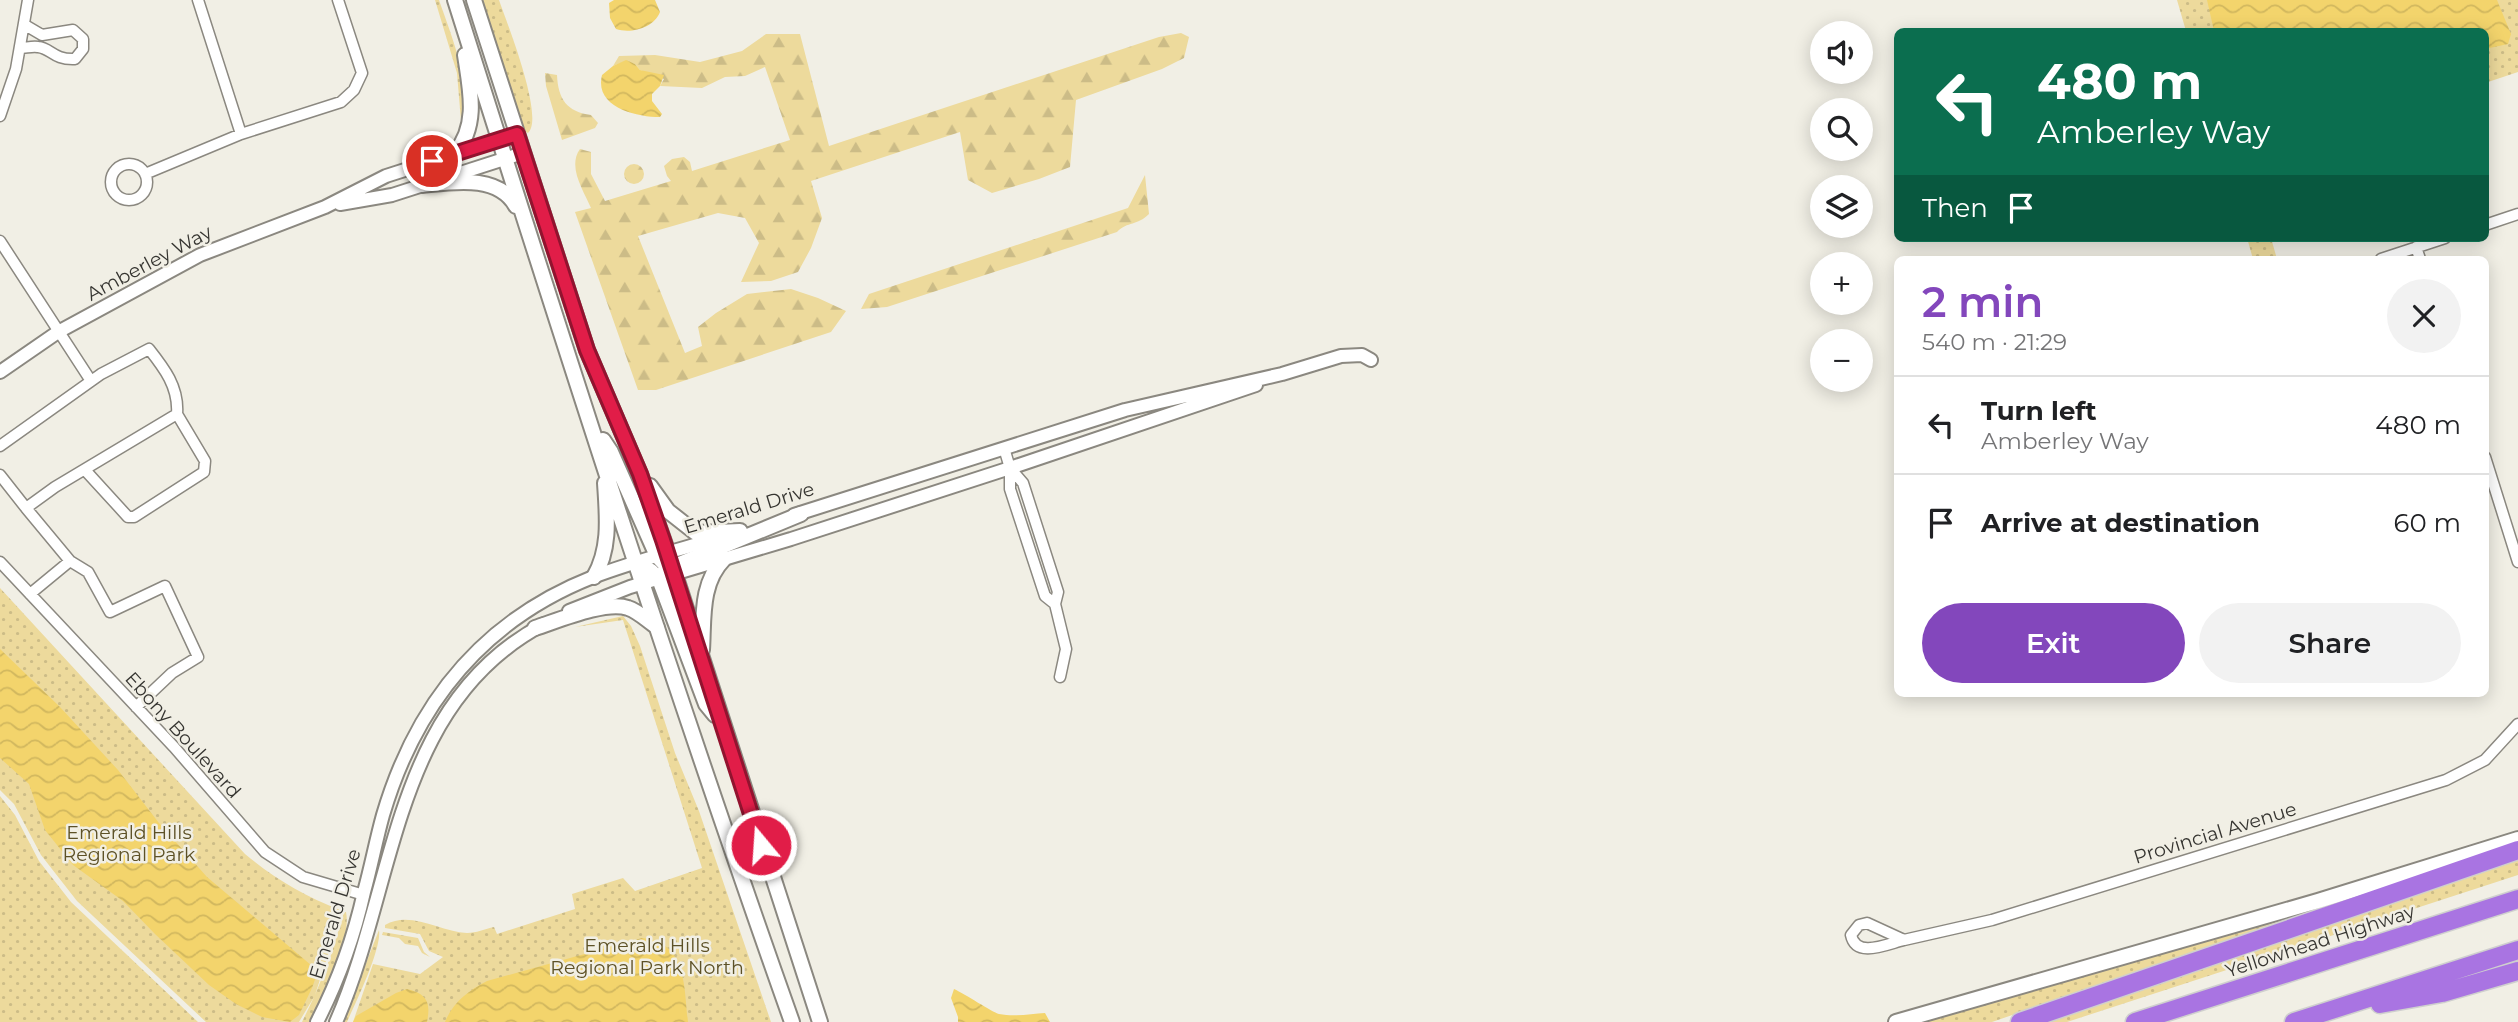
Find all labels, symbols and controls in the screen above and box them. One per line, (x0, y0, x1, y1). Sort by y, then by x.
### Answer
map controls (1810, 21, 1873, 392)
button: sound (1810, 21, 1873, 84)
text: 480 m (2037, 52, 2202, 111)
icon: left (1922, 56, 2013, 147)
button: search (1810, 98, 1873, 161)
text: Amberley Way (2037, 112, 2270, 151)
pin (402, 131, 462, 191)
icon: arrive (413, 142, 451, 180)
button: layers (1810, 175, 1873, 238)
icon: arrive (2002, 189, 2040, 227)
text: Then (1922, 192, 1988, 224)
street label: Amberley Way (82, 220, 216, 306)
button: + (1810, 252, 1873, 315)
text: 2 min (1922, 276, 2043, 328)
button: close (2387, 279, 2461, 353)
text: 540 m · 21:29 (1922, 328, 2067, 356)
button: − (1810, 329, 1873, 392)
text: Turn left (1981, 395, 2097, 427)
icon: left (1922, 406, 1960, 444)
text: 480 m (2375, 409, 2461, 441)
text: Amberley Way (1981, 427, 2149, 455)
street label: Emerald Drive (681, 477, 817, 539)
icon: arrive (1922, 504, 1960, 542)
text: Arrive at destination (1981, 507, 2260, 539)
text: 60 m (2394, 507, 2461, 539)
button: Exit (1922, 603, 2185, 683)
button: Share (2199, 603, 2461, 683)
street label: Ebony Boulevard (120, 667, 246, 803)
street label: Provincial Avenue (2131, 797, 2299, 869)
position arrow (724, 808, 798, 882)
park label: Emerald Hills Regional Park (63, 821, 196, 866)
street label: Emerald Drive (304, 846, 366, 982)
street label: Yellowhead Highway (2222, 899, 2418, 982)
park label: Emerald Hills Regional Park North (550, 934, 744, 979)

